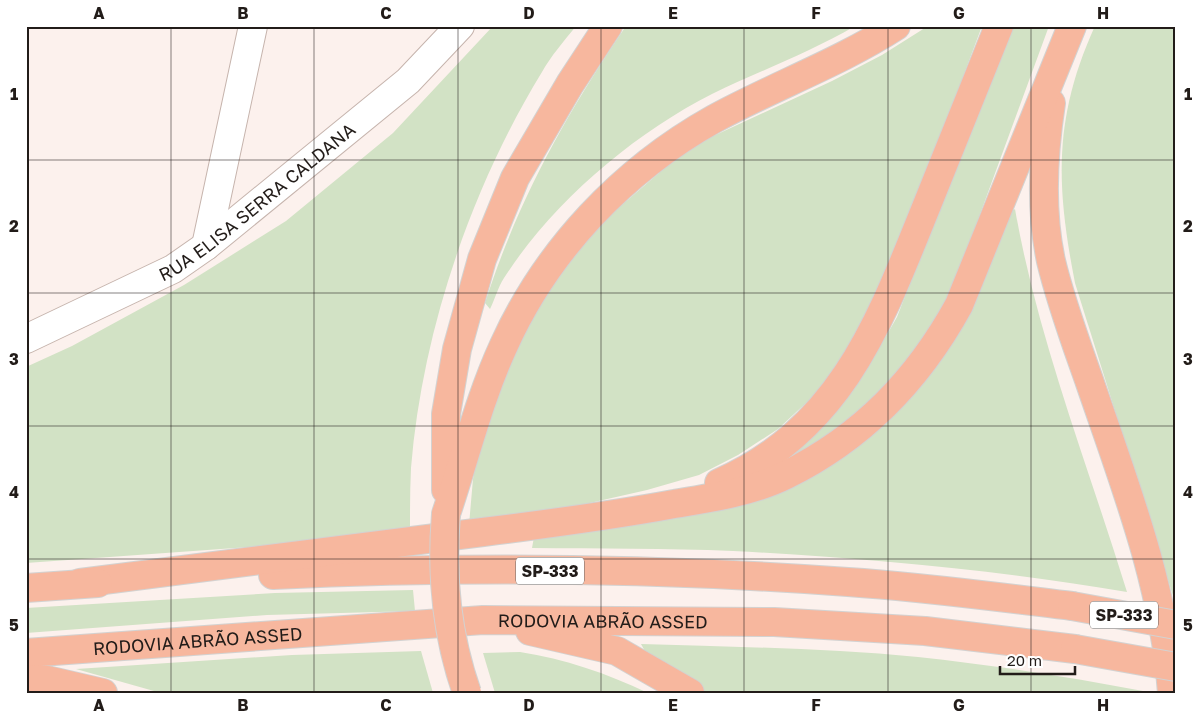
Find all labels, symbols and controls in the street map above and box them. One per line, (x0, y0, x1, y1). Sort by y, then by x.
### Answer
text: A (93, 3, 105, 23)
text: B (237, 3, 249, 23)
text: C (380, 3, 392, 23)
text: D (523, 3, 535, 23)
text: E (668, 3, 678, 23)
text: F (811, 3, 821, 23)
text: G (953, 3, 965, 23)
text: H (1097, 3, 1109, 23)
text: 1 (10, 84, 18, 104)
text: 1 (1184, 84, 1192, 104)
street label: RUA ELISA SERRA CALDANA (155, 118, 359, 285)
text: 2 (9, 216, 19, 236)
text: 2 (1183, 216, 1193, 236)
text: 3 (9, 349, 19, 369)
text: 3 (1183, 349, 1193, 369)
text: 4 (9, 482, 19, 502)
text: 4 (1183, 482, 1193, 502)
road number: SP-333 (516, 558, 584, 584)
road number: SP-333 (1090, 602, 1158, 628)
street label: RODOVIA ABRÃO ASSED (498, 609, 708, 633)
text: 5 (9, 615, 19, 635)
text: 5 (1183, 615, 1193, 635)
street label: RODOVIA ABRÃO ASSED (92, 622, 303, 659)
scale bar (1000, 644, 1074, 676)
text: 20 m (1007, 651, 1042, 669)
text: A (93, 695, 105, 715)
text: B (237, 695, 249, 715)
text: C (380, 695, 392, 715)
text: D (523, 695, 535, 715)
text: E (668, 695, 678, 715)
text: F (811, 695, 821, 715)
text: G (953, 695, 965, 715)
text: H (1097, 695, 1109, 715)

